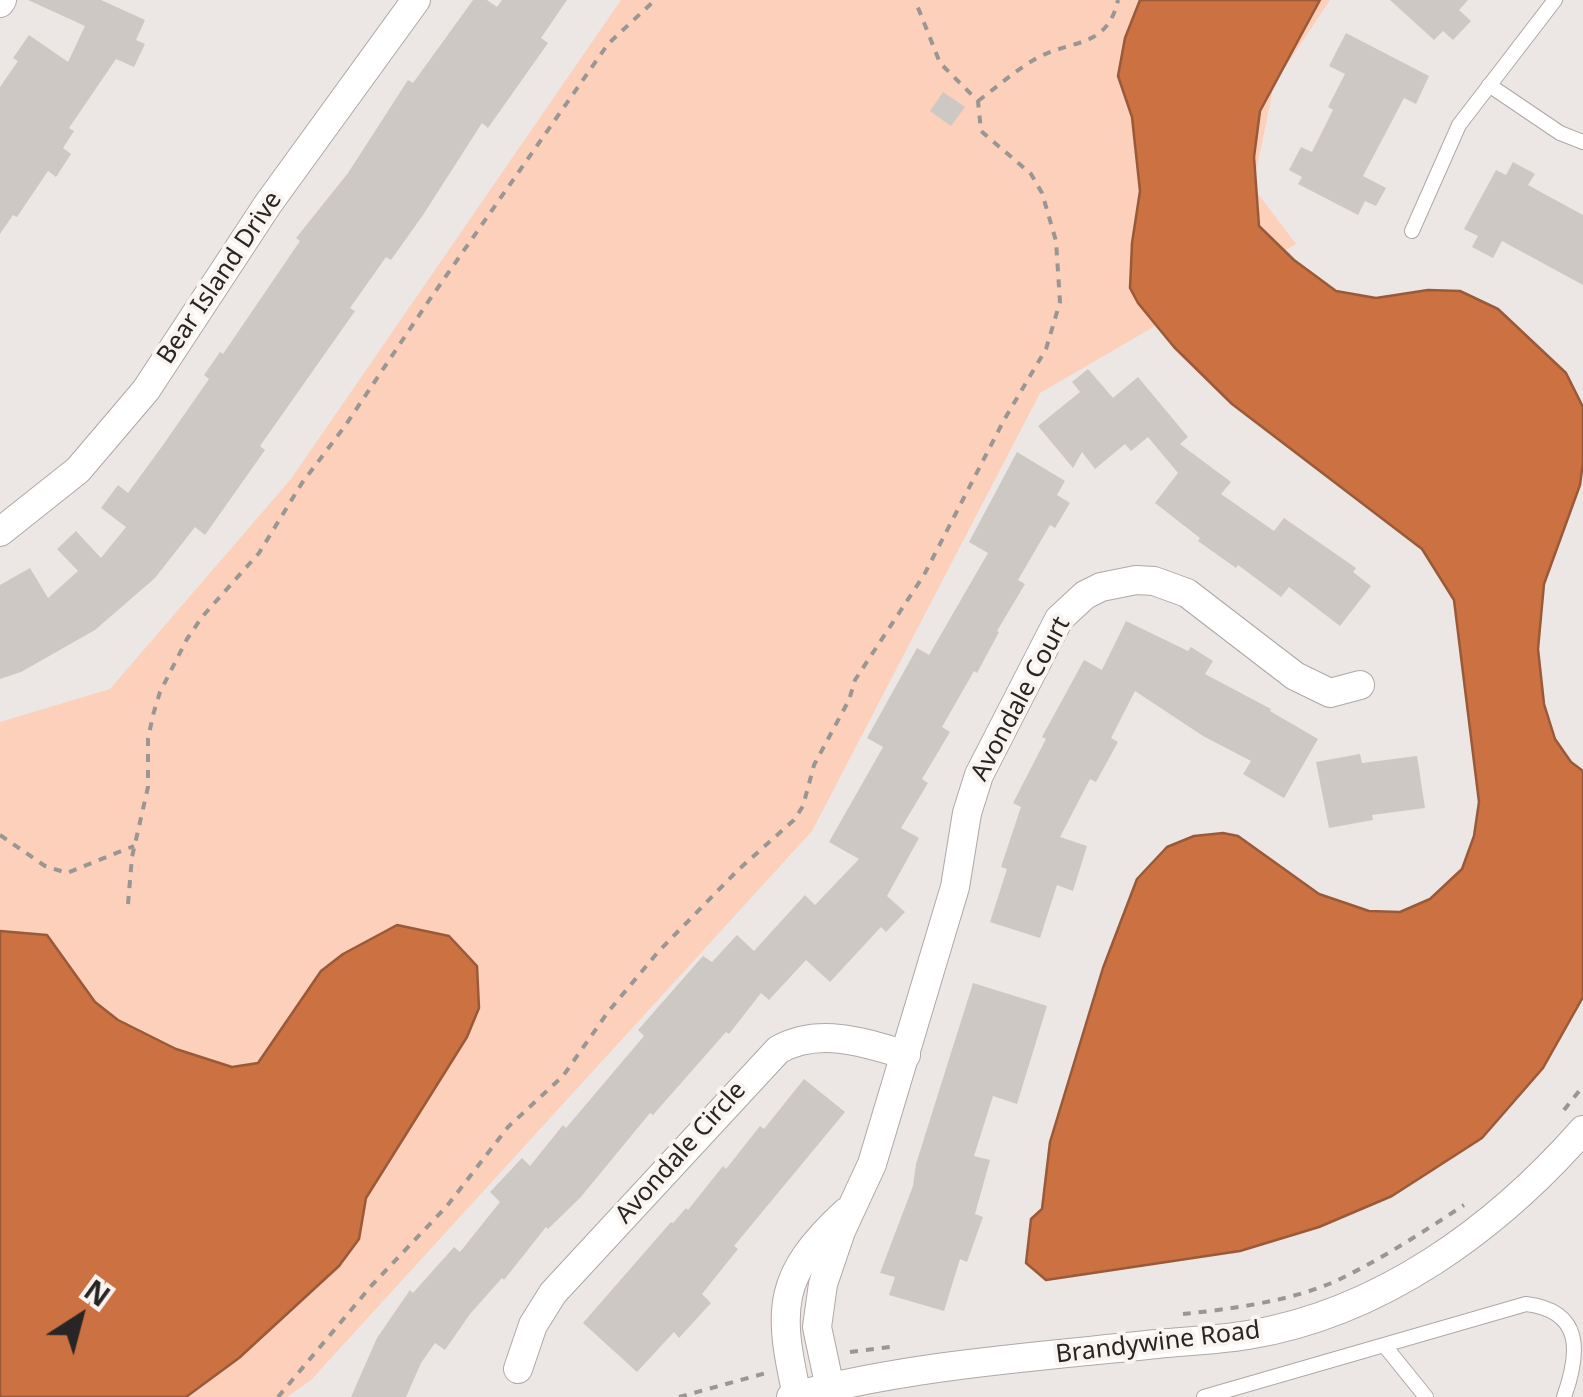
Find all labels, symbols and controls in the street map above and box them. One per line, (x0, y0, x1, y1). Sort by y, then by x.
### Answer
street label: Bear Island Drive (151, 186, 289, 370)
street label: Avondale Court (965, 612, 1077, 786)
street label: Avondale Circle (610, 1076, 752, 1230)
north arrow (30, 1267, 130, 1367)
text: N (77, 1271, 118, 1315)
street label: Brandywine Road (1054, 1316, 1262, 1370)

